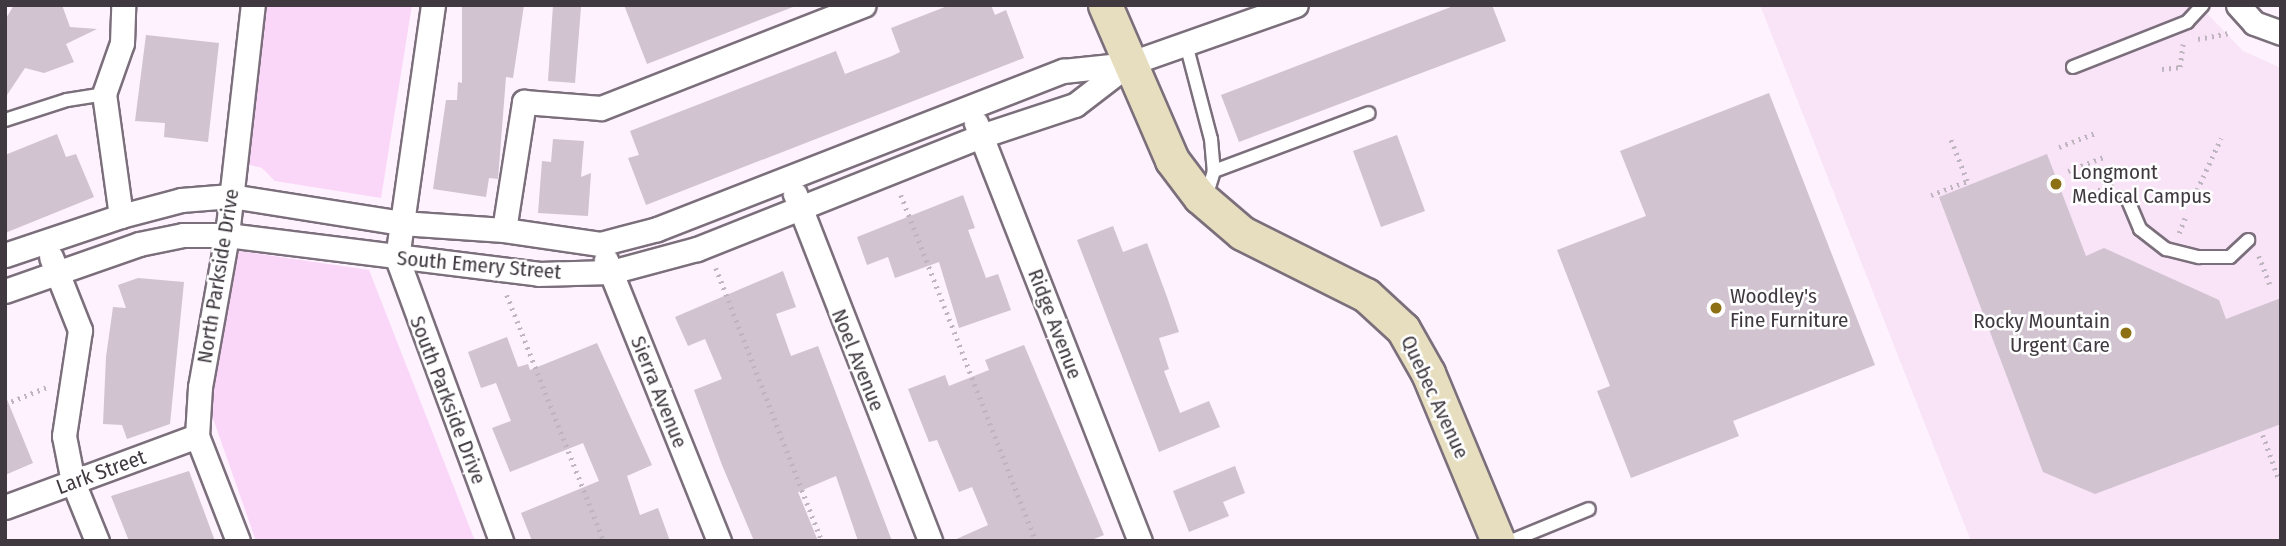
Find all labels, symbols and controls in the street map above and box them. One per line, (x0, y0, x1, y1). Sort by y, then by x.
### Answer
place label: Longmont Medical Campus (2072, 159, 2211, 209)
marker: Longmont Medical Campus (2046, 174, 2066, 194)
street label: North Parkside Drive (192, 187, 244, 365)
street label: South Emery Street (396, 245, 562, 285)
street label: Ridge Avenue (1022, 265, 1088, 383)
place label: Woodley's Fine Furniture (1730, 283, 1848, 333)
marker: Woodley's Fine Furniture (1708, 300, 1724, 316)
street label: Noel Avenue (826, 305, 890, 415)
place label: Rocky Mountain Urgent Care (1973, 308, 2110, 358)
street label: South Parkside Drive (404, 312, 492, 488)
marker: Rocky Mountain Urgent Care (2116, 323, 2136, 343)
street label: Quebec Avenue (1395, 331, 1475, 463)
street label: Sierra Avenue (625, 332, 693, 452)
street label: Lark Street (53, 444, 149, 500)

